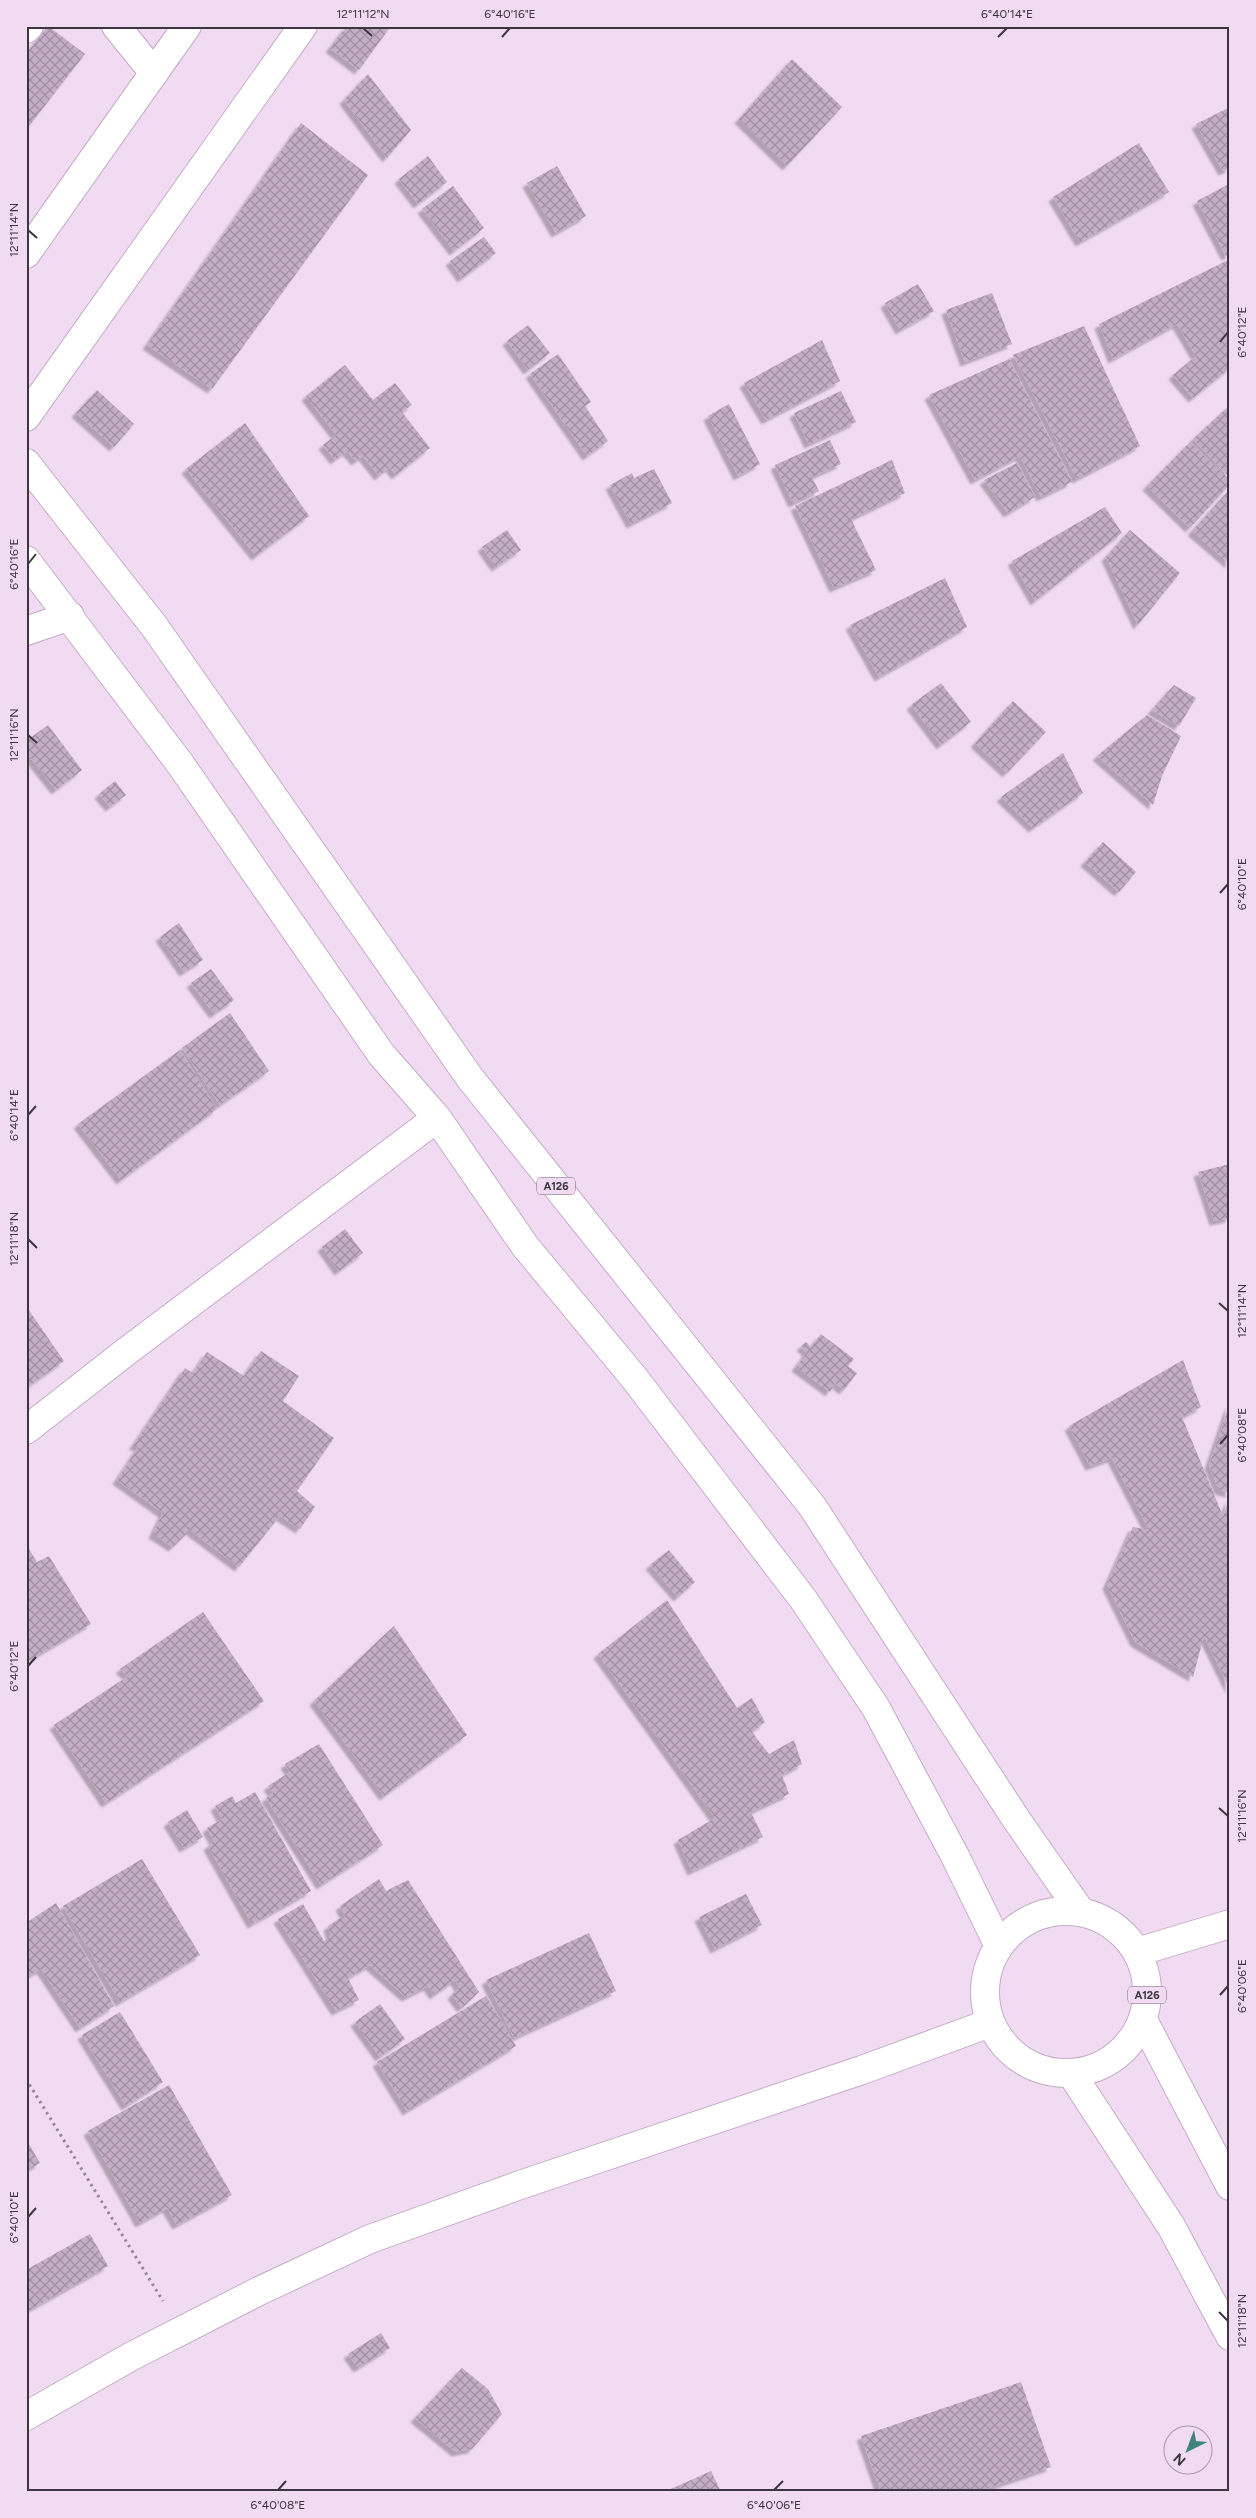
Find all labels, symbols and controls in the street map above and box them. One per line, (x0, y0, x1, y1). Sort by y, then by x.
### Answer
text: 12°11'12"N (336, 7, 390, 21)
text: 6°40'16"E (484, 7, 536, 21)
text: 6°40'14"E (981, 7, 1033, 21)
text: 12°11'14"N (7, 203, 21, 257)
text: 6°40'12"E (1235, 306, 1249, 358)
text: 6°40'16"E (7, 538, 21, 590)
text: 12°11'16"N (7, 708, 21, 762)
text: 6°40'10"E (1235, 858, 1249, 910)
text: 6°40'14"E (7, 1089, 21, 1141)
road number: A126 (537, 1178, 575, 1194)
text: 12°11'18"N (7, 1212, 21, 1266)
text: 12°11'14"N (1235, 1284, 1249, 1338)
text: 6°40'08"E (1235, 1408, 1249, 1462)
text: 6°40'12"E (7, 1640, 21, 1692)
text: 12°11'16"N (1235, 1789, 1249, 1843)
text: 6°40'06"E (1235, 1959, 1249, 2013)
road number: A126 (1128, 1986, 1166, 2004)
text: 6°40'10"E (7, 2191, 21, 2243)
text: 12°11'18"N (1235, 2294, 1249, 2348)
north arrow (1164, 2426, 1214, 2476)
text: N (1170, 2449, 1189, 2469)
text: 6°40'08"E (251, 2498, 305, 2512)
text: 6°40'06"E (747, 2498, 801, 2512)

